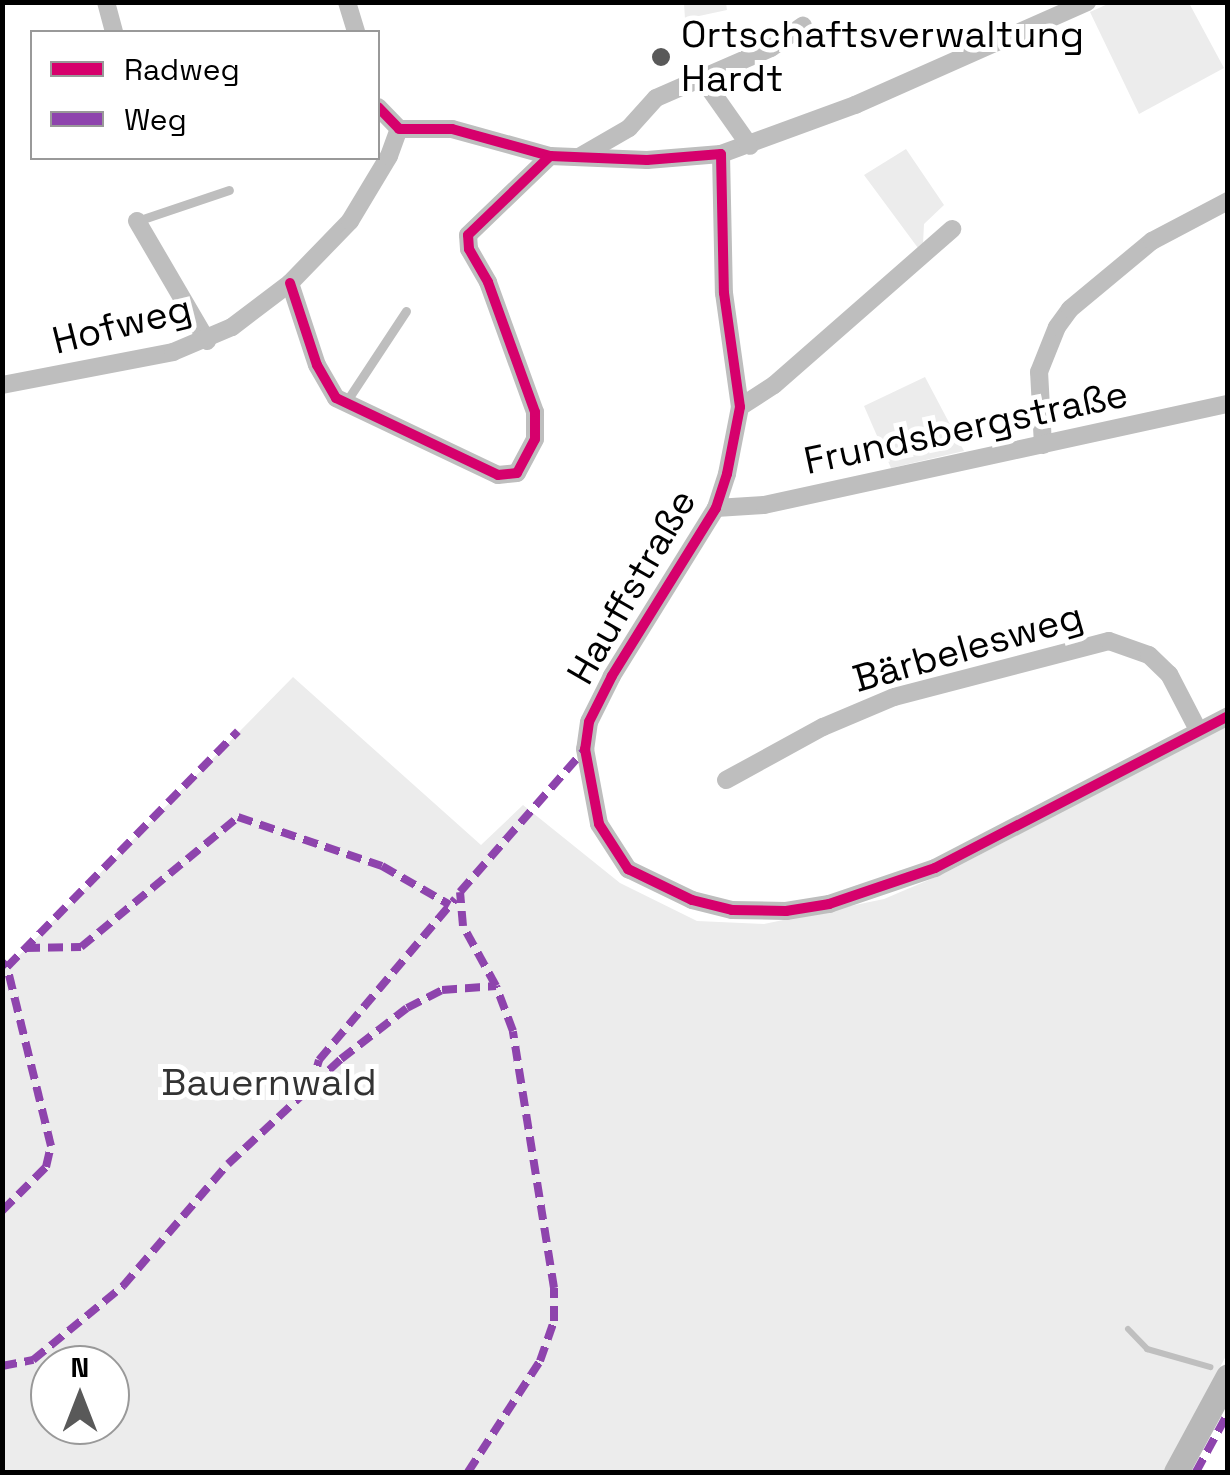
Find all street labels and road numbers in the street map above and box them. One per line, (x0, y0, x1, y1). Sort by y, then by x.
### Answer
street label: Hofweg (48, 286, 196, 364)
street label: Frundsbergstraße (800, 371, 1132, 485)
street label: Hauffstraße (558, 482, 706, 692)
street label: Bärbelesweg (848, 593, 1088, 703)

